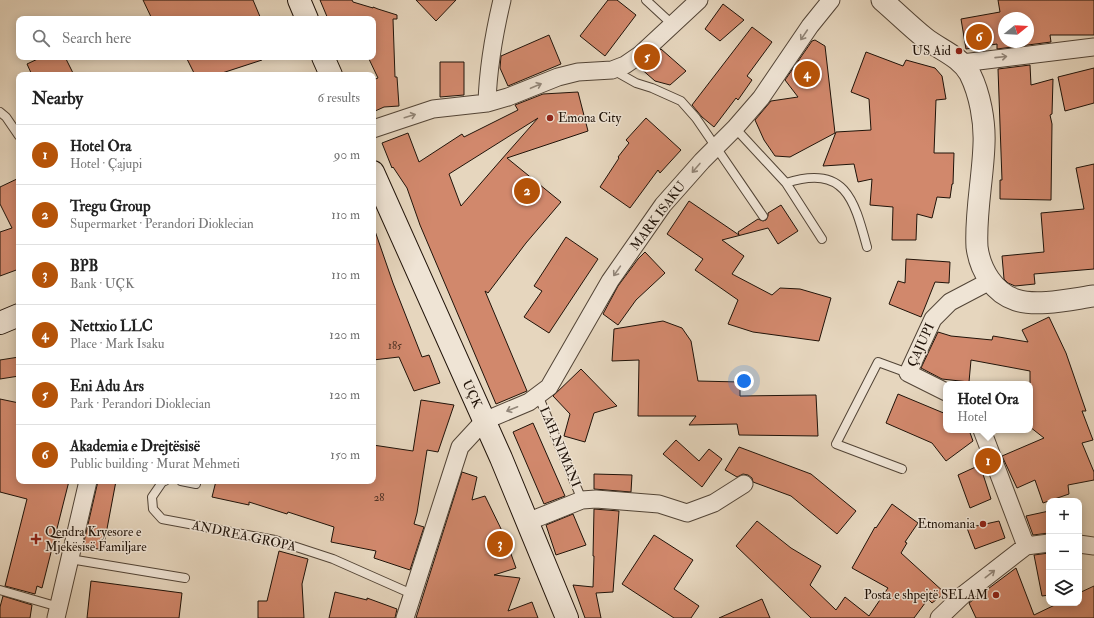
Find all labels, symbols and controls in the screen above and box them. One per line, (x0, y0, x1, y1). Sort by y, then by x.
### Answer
north arrow (998, 12, 1034, 48)
search box (16, 16, 376, 60)
pin: 6 (966, 22, 992, 52)
icon: search (30, 27, 52, 49)
text: Search here (62, 29, 131, 48)
one-way arrow (800, 29, 808, 40)
pin: 5 (634, 42, 660, 72)
place label: US Aid (912, 43, 952, 59)
marker: US Aid (954, 46, 964, 56)
one-way arrow (994, 54, 1007, 61)
pin: 4 (794, 59, 820, 89)
one-way arrow (529, 82, 541, 89)
text: Nearby (32, 88, 83, 109)
text: 6 results (317, 90, 360, 106)
place label: Emona City (558, 110, 621, 127)
one-way arrow (403, 112, 416, 119)
marker: Emona City (545, 113, 555, 123)
text: Hotel Ora (70, 137, 131, 156)
text: 1 (43, 147, 47, 163)
text: 90 m (334, 147, 360, 163)
text: Hotel · Çajupi (70, 156, 142, 172)
one-way arrow (691, 162, 700, 173)
pin: 2 (514, 176, 540, 206)
street label: MARK ISAKU (627, 178, 689, 254)
text: Tregu Group (70, 197, 150, 216)
text: 2 (42, 207, 48, 223)
text: 110 m (331, 207, 360, 223)
text: Supermarket · Perandori Dioklecian (70, 216, 254, 232)
text: BPB (70, 257, 98, 276)
one-way arrow (613, 265, 621, 276)
text: 3 (43, 267, 48, 283)
text: 110 m (331, 267, 360, 283)
text: Bank · UÇK (70, 276, 134, 292)
text: Nettxio LLC (70, 317, 153, 336)
street label: ÇAJUPI (904, 321, 938, 369)
text: 4 (41, 327, 49, 343)
text: 120 m (329, 327, 360, 343)
text: Place · Mark Isaku (70, 336, 165, 352)
house number: 185 (388, 339, 402, 352)
your location (734, 371, 754, 391)
text: Eni Adu Ars (70, 377, 144, 396)
street label: UÇK (459, 377, 486, 412)
popup (943, 381, 1033, 433)
text: 5 (42, 387, 48, 403)
text: 120 m (329, 387, 360, 403)
text: Hotel Ora (957, 390, 1019, 409)
text: Park · Perandori Dioklecian (70, 396, 211, 412)
street label: LAH NIMANI (536, 404, 584, 490)
one-way arrow (506, 406, 518, 414)
text: Hotel (957, 409, 987, 425)
text: Akademia e Drejtësisë (70, 437, 200, 456)
pin: 1 (975, 446, 1001, 476)
text: 6 (42, 447, 48, 463)
text: 150 m (330, 447, 360, 463)
text: Public building · Murat Mehmeti (70, 456, 240, 472)
house number: 28 (374, 491, 384, 504)
map controls (1046, 498, 1082, 606)
button: + (1046, 498, 1082, 534)
place label: Etnomania (918, 516, 976, 532)
street label: ANDREA GROPA (190, 517, 298, 555)
marker: Etnomania (978, 519, 988, 529)
place label: Qendra Kryesore e Mjekësisë Familjare (45, 524, 147, 555)
pin: 3 (487, 529, 513, 559)
marker: Qendra Kryesore e Mjekësisë Familjare (30, 533, 42, 545)
button: − (1046, 534, 1082, 570)
one-way arrow (984, 570, 995, 579)
button: layers (1046, 570, 1082, 606)
place label: Posta e shpejtë SELAM (864, 587, 988, 604)
marker: Posta e shpejtë SELAM (991, 590, 1001, 600)

